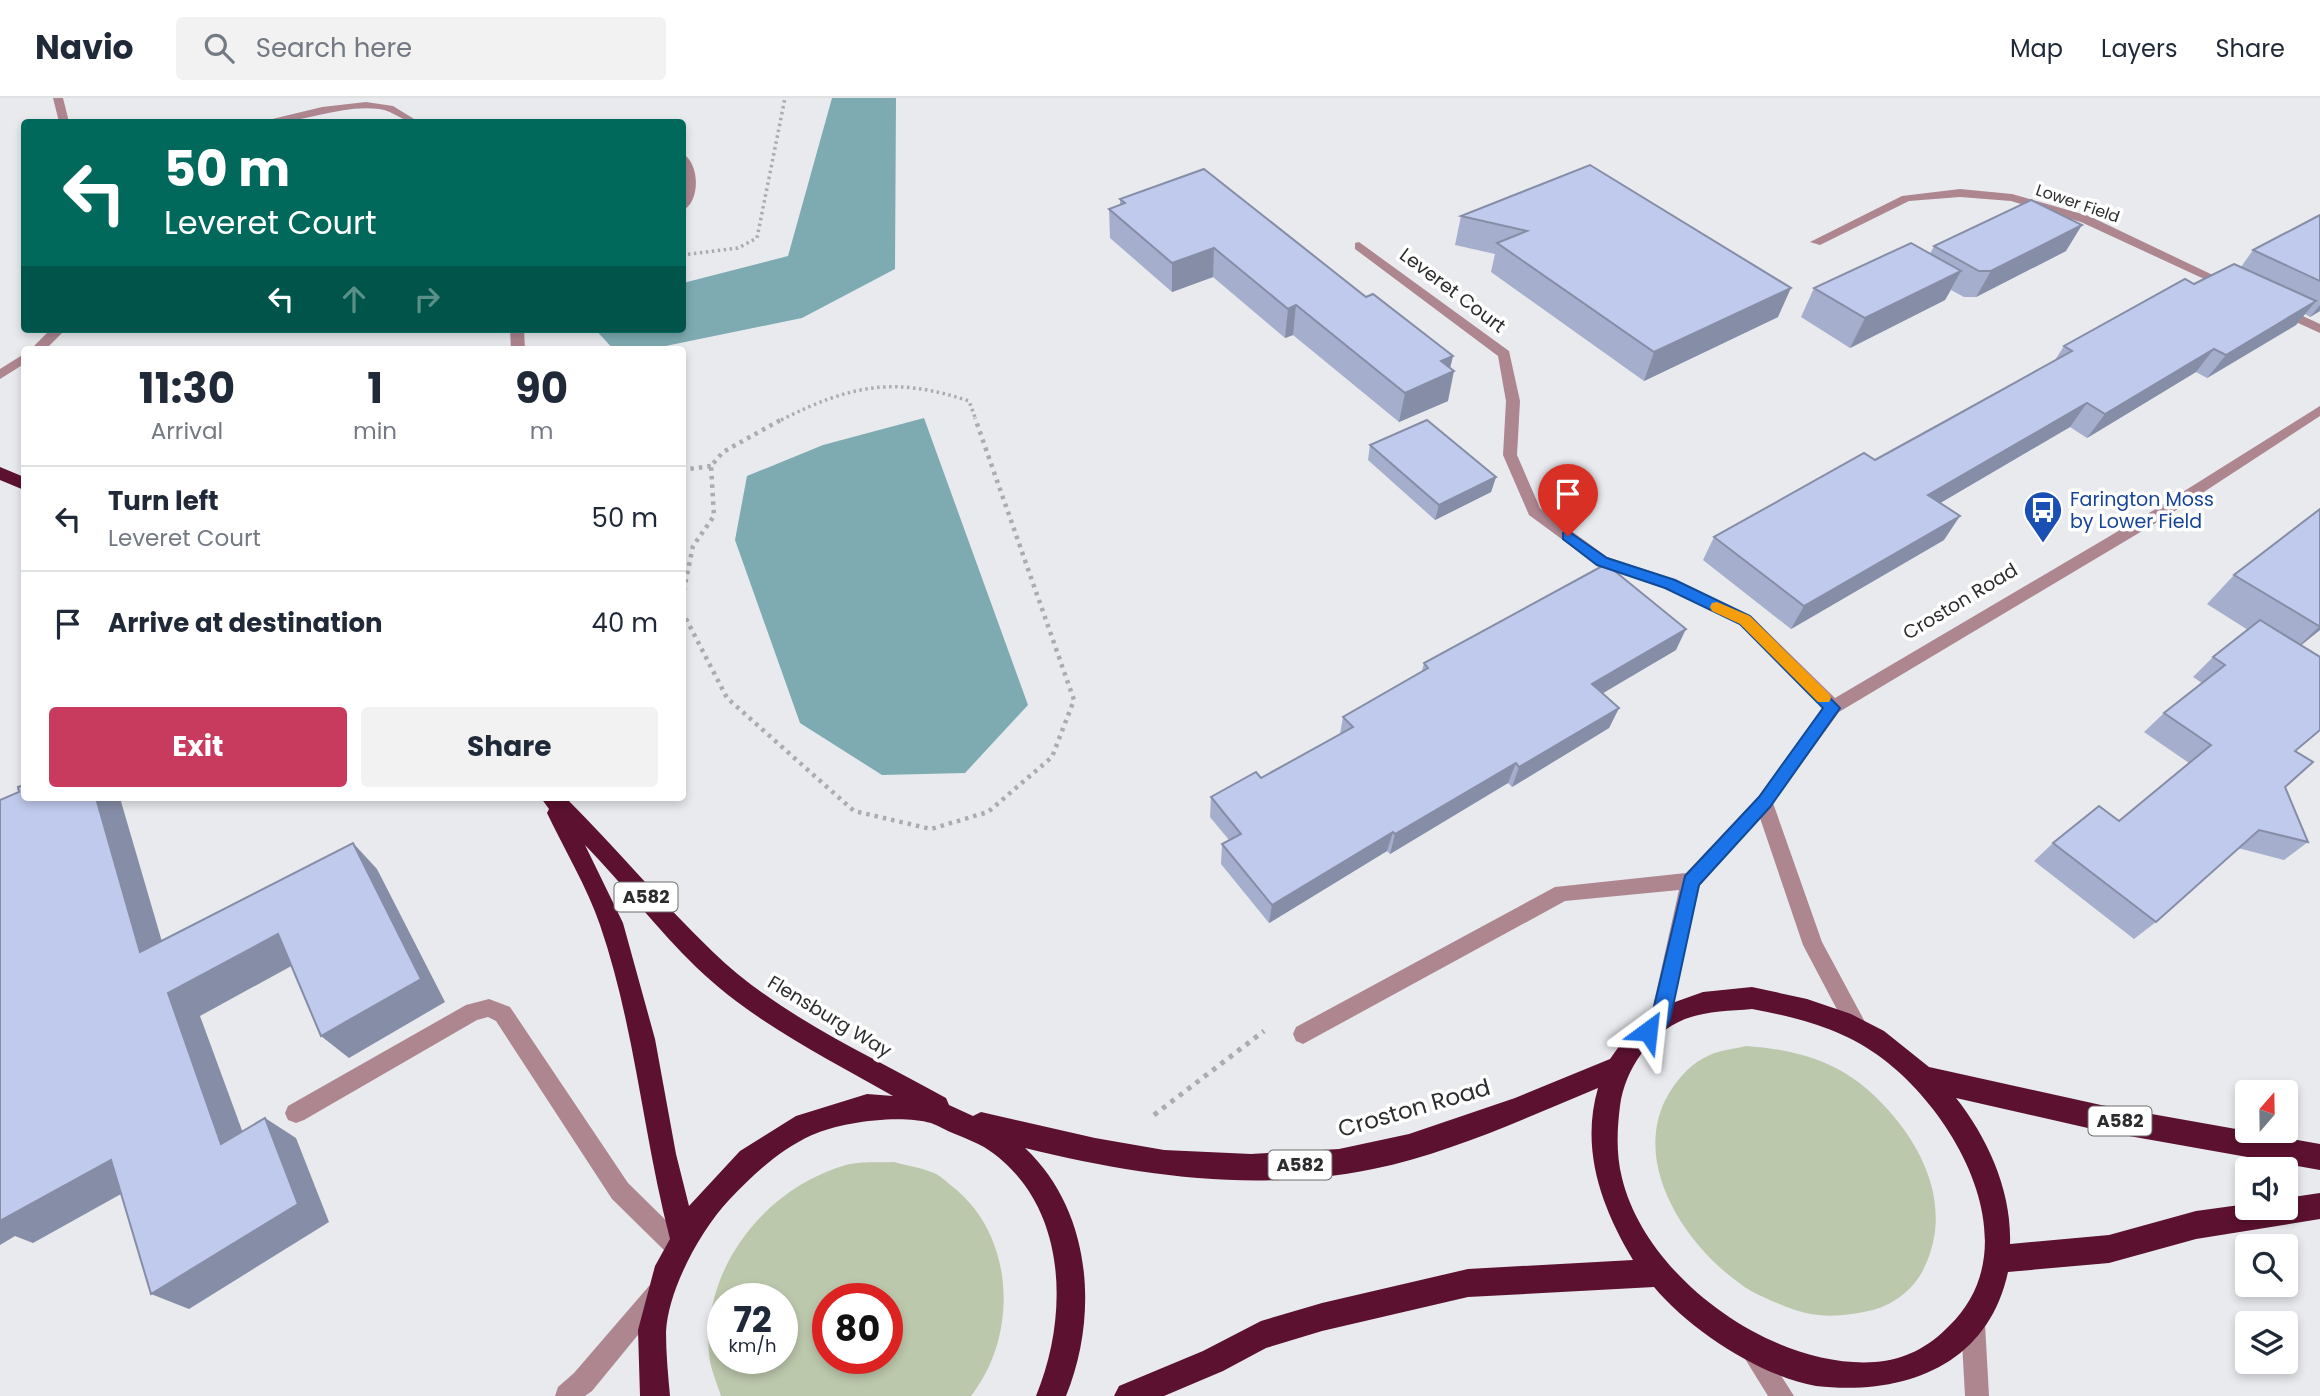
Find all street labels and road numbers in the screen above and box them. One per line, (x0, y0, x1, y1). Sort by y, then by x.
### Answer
street label: Lower Field (2033, 178, 2123, 229)
street label: Leveret Court (1394, 242, 1511, 339)
street label: Croston Road (1898, 556, 2023, 646)
road number: A582 (614, 882, 678, 912)
street label: Flensburg Way (763, 969, 897, 1064)
street label: Croston Road (1334, 1071, 1494, 1145)
road number: A582 (2088, 1106, 2152, 1136)
road number: A582 (1268, 1150, 1332, 1180)

